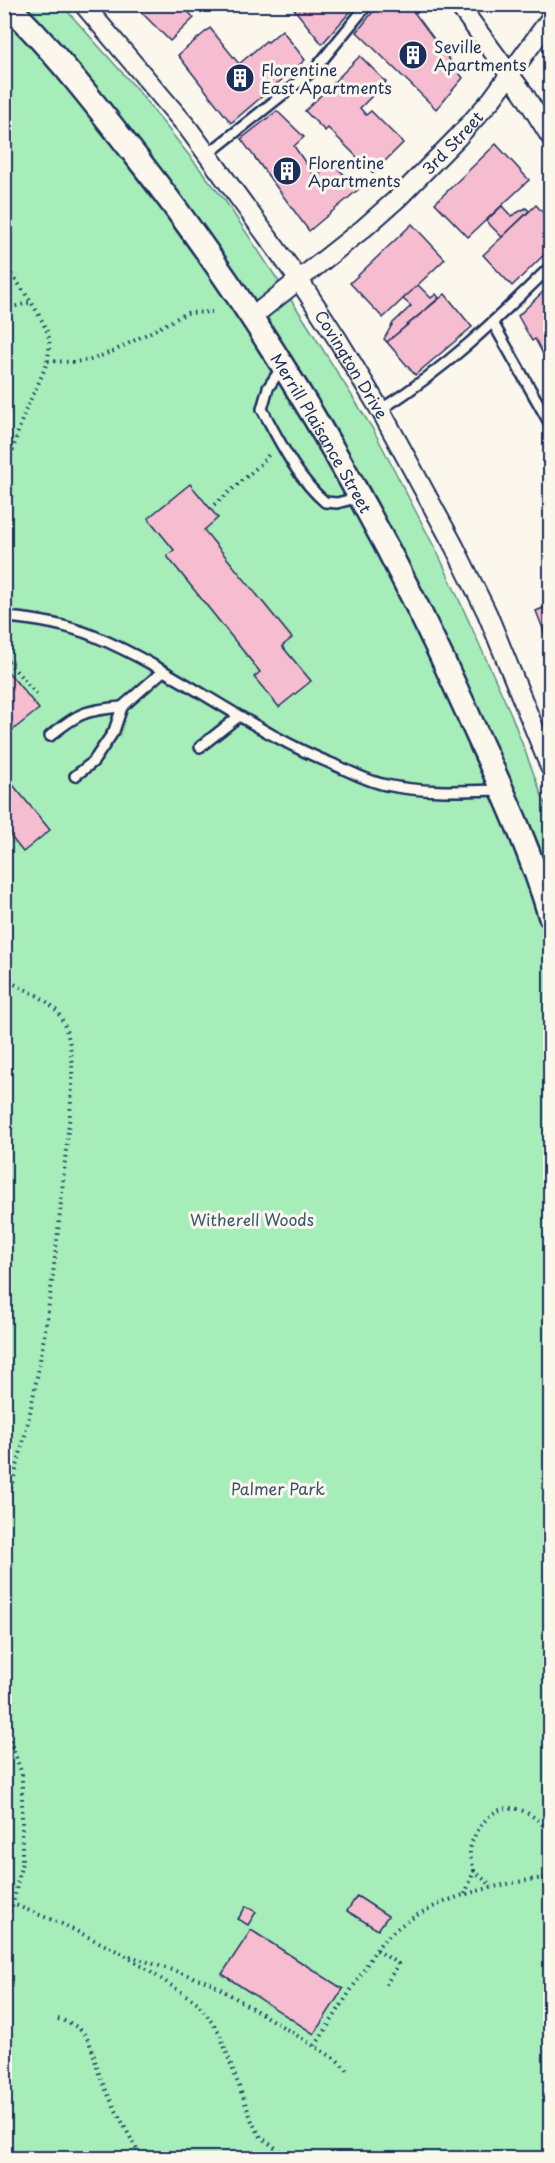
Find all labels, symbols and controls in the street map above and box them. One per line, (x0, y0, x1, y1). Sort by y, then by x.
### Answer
place label: Seville Apartments (434, 34, 526, 76)
building icon: Seville Apartments (397, 39, 429, 71)
place label: Florentine East Apartments (261, 57, 392, 99)
building icon: Florentine East Apartments (224, 62, 256, 94)
street label: 3rd Street (416, 105, 488, 179)
place label: Florentine Apartments (308, 150, 400, 192)
building icon: Florentine Apartments (271, 155, 303, 187)
street label: Covington Drive (309, 305, 394, 423)
street label: Merrill Plaisance Street (266, 348, 379, 518)
park label: Witherell Woods (190, 1207, 314, 1231)
park label: Palmer Park (231, 1476, 325, 1500)

